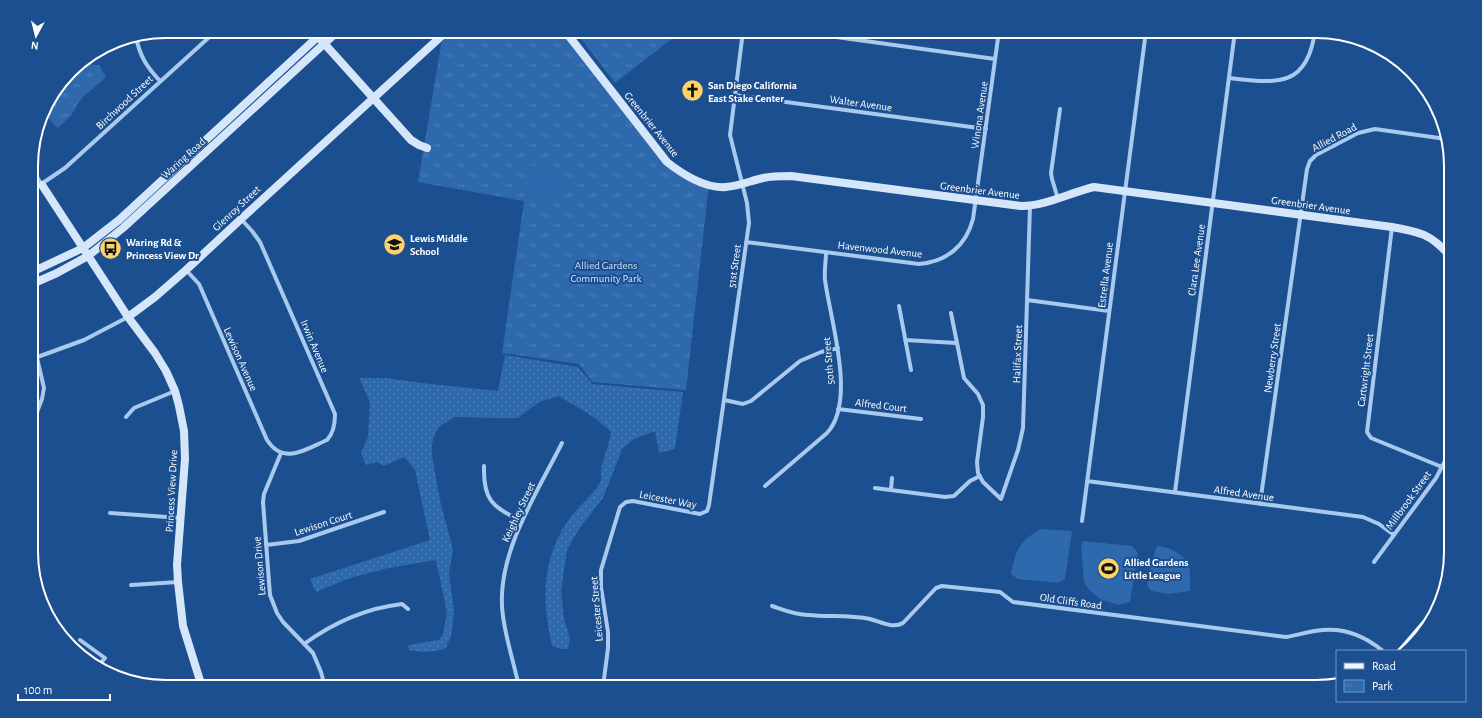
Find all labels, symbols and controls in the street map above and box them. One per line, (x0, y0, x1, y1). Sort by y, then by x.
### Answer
north arrow (16, 16, 56, 56)
text: N (30, 40, 39, 51)
street label: Birchwood Street (94, 73, 155, 131)
church icon: San Diego California East Stake Center (680, 78, 706, 104)
place label: San Diego California East Stake Center (708, 80, 798, 104)
street label: Winona Avenue (969, 81, 990, 150)
street label: Greenbrier Avenue (622, 90, 681, 159)
street label: Walter Avenue (829, 94, 893, 113)
street label: Allied Road (1310, 121, 1359, 154)
street label: Waring Road (159, 136, 208, 181)
street label: Greenbrier Avenue (940, 180, 1020, 201)
street label: Glenroy Street (210, 183, 263, 233)
street label: Greenbrier Avenue (1271, 194, 1351, 217)
street label: Clara Lee Avenue (1186, 224, 1207, 297)
school or university icon: Lewis Middle School (381, 231, 407, 257)
place label: Lewis Middle School (410, 233, 468, 257)
bus stop icon: Waring Rd & Princess View Dr (98, 235, 124, 261)
place label: Waring Rd & Princess View Dr (126, 237, 199, 261)
street label: Havenwood Avenue (837, 240, 923, 259)
street label: Estrella Avenue (1096, 242, 1115, 308)
street label: 51st Street (726, 243, 743, 288)
park label: Allied Gardens Community Park (570, 260, 642, 284)
street label: Irwin Avenue (299, 318, 331, 374)
street label: Newberry Street (1262, 322, 1283, 394)
street label: Halifax Street (1011, 324, 1024, 383)
street label: Lewison Avenue (222, 326, 259, 393)
street label: Cartwright Street (1356, 332, 1376, 407)
street label: 50th Street (821, 336, 836, 385)
street label: Alfred Court (854, 397, 908, 414)
street label: Princess View Drive (164, 449, 179, 533)
street label: Millbrook Street (1384, 469, 1434, 532)
street label: Keighley Street (500, 480, 537, 544)
street label: Alfred Avenue (1213, 484, 1275, 503)
street label: Leicester Way (638, 489, 698, 510)
street label: Lewison Court (293, 509, 354, 538)
street label: Lewison Drive (251, 536, 268, 596)
sports icon: Allied Gardens Little League (1096, 555, 1122, 581)
place label: Allied Gardens Little League (1124, 557, 1189, 581)
street label: Leicester Street (588, 576, 605, 642)
street label: Old Cliffs Road (1039, 592, 1103, 611)
legend (1336, 650, 1466, 702)
text: Road (1372, 660, 1396, 672)
scale bar (18, 676, 110, 702)
text: Park (1372, 680, 1393, 692)
text: 100 m (24, 684, 52, 696)

